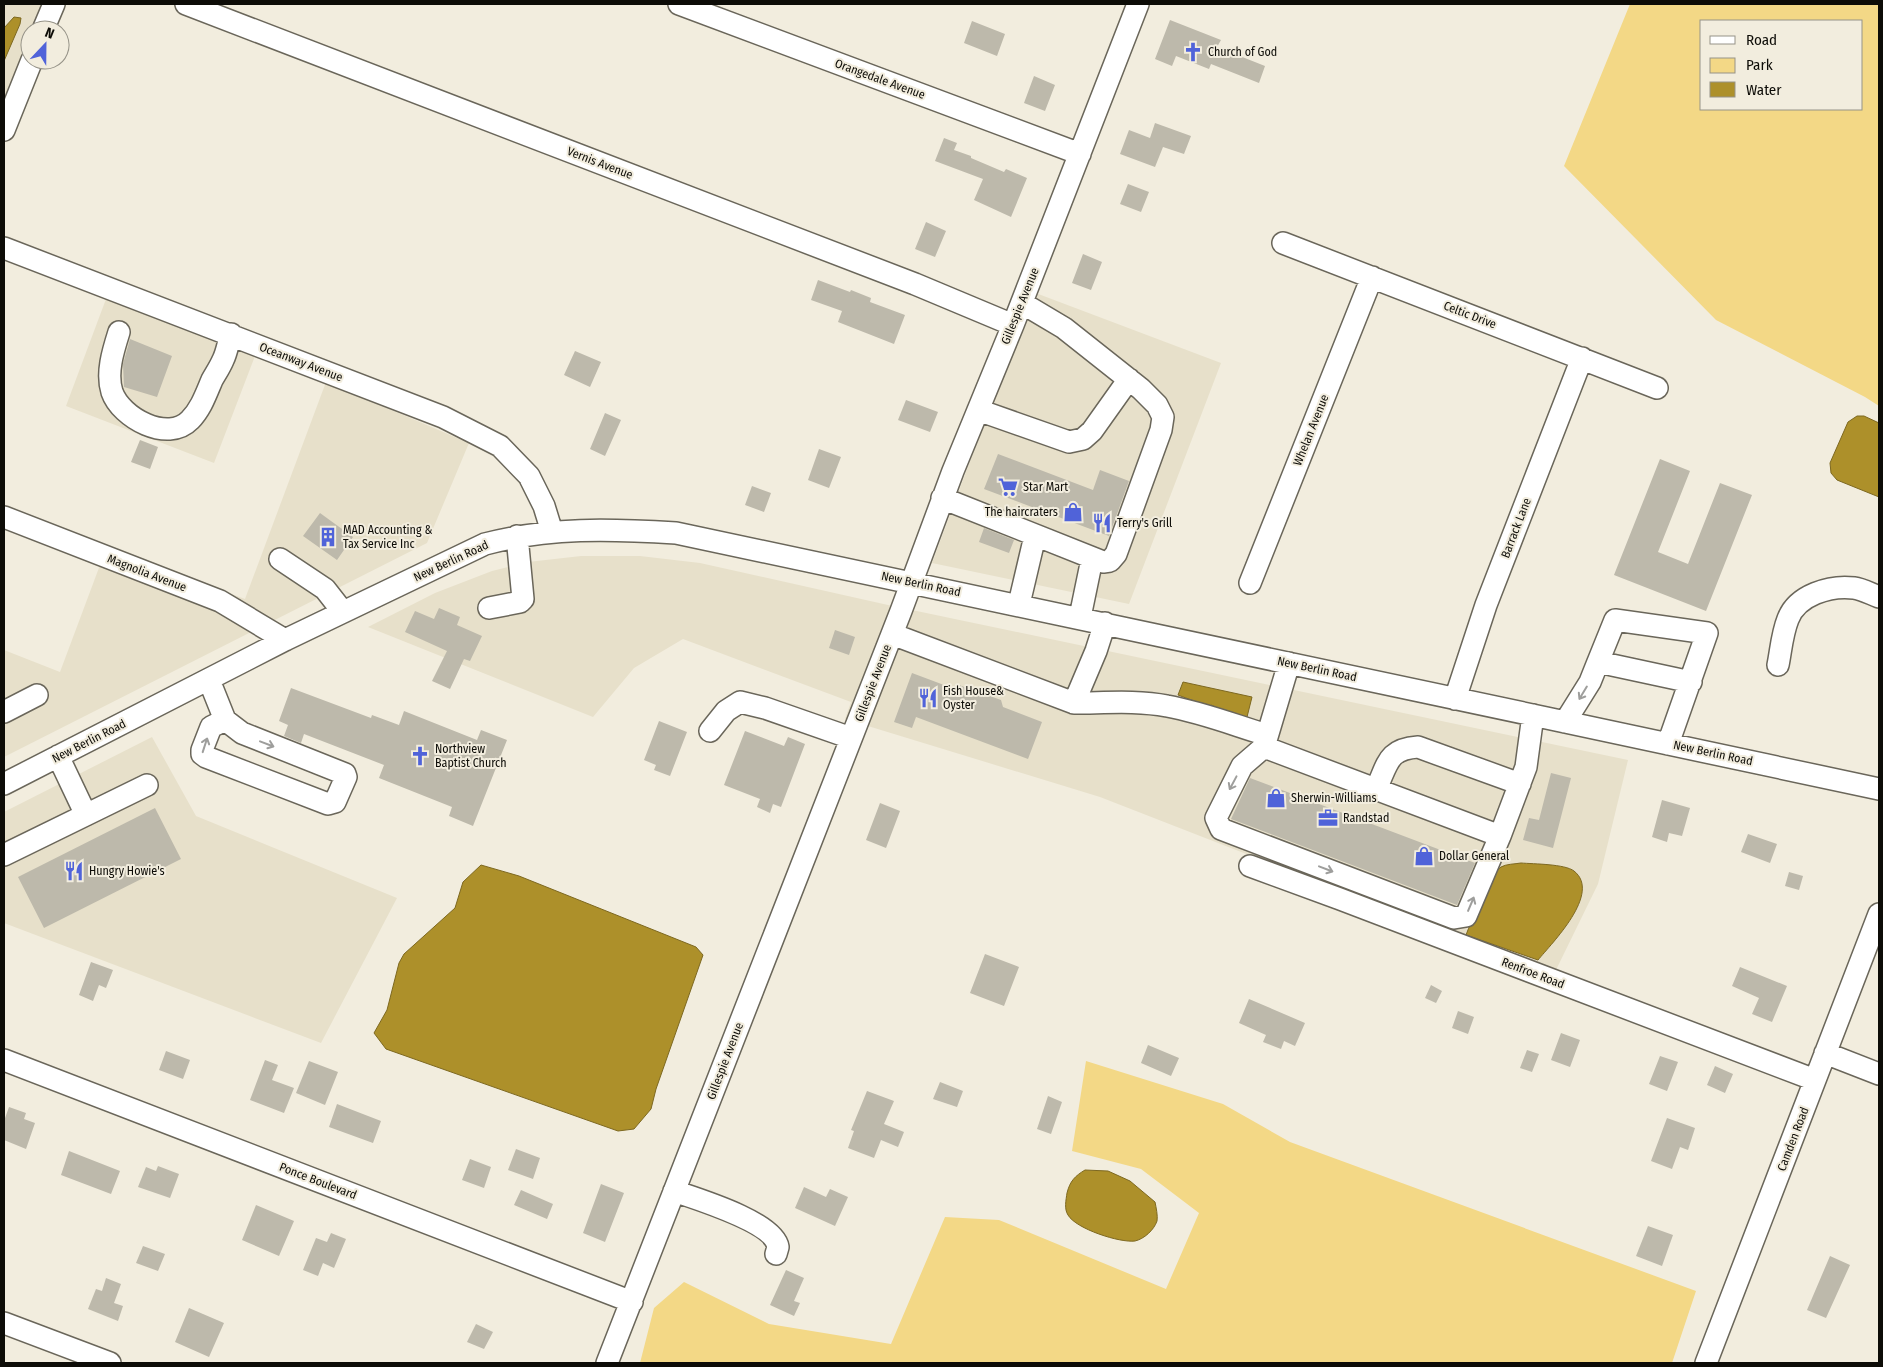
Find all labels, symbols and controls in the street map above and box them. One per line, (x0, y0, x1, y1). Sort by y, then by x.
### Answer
north arrow (20, 20, 70, 70)
legend (1700, 20, 1863, 110)
text: N (43, 24, 57, 43)
text: Road (1746, 31, 1777, 49)
church icon: Church of God (1182, 41, 1204, 63)
place label: Church of God (1208, 45, 1277, 59)
street label: Orangedale Avenue (833, 56, 927, 102)
text: Park (1746, 56, 1773, 74)
text: Water (1746, 81, 1782, 99)
street label: Vernis Avenue (565, 144, 635, 182)
street label: Gillespie Avenue (998, 266, 1042, 346)
street label: Celtic Drive (1442, 299, 1498, 331)
street label: Oceanway Avenue (257, 340, 345, 384)
street label: Whelan Avenue (1290, 392, 1332, 468)
supermarket icon: Star Mart (997, 476, 1019, 498)
place label: Star Mart (1023, 480, 1068, 494)
street label: Barrack Lane (1498, 496, 1534, 560)
shop icon: The haircraters (1062, 501, 1084, 523)
place label: The haircraters (985, 505, 1058, 519)
restaurant icon: Terry's Grill (1091, 512, 1113, 534)
place label: Terry's Grill (1117, 516, 1172, 530)
place label: MAD Accounting & Tax Service Inc (343, 523, 432, 551)
building icon: MAD Accounting & Tax Service Inc (317, 526, 339, 548)
street label: New Berlin Road (411, 538, 491, 584)
street label: Magnolia Avenue (105, 551, 189, 595)
street label: New Berlin Road (880, 569, 962, 599)
street label: Gillespie Avenue (852, 642, 894, 724)
street label: New Berlin Road (1276, 654, 1358, 684)
place label: Fish House& Oyster (943, 684, 1004, 712)
one-way arrow (1578, 685, 1588, 699)
restaurant icon: Fish House& Oyster (917, 687, 939, 709)
street label: New Berlin Road (50, 716, 128, 766)
one-way arrow (200, 737, 210, 753)
street label: New Berlin Road (1672, 738, 1754, 768)
one-way arrow (259, 740, 274, 749)
place label: Northview Baptist Church (435, 742, 507, 770)
church icon: Northview Baptist Church (409, 745, 431, 767)
one-way arrow (1228, 776, 1238, 791)
shop icon: Sherwin-Williams (1265, 787, 1287, 809)
place label: Sherwin-Williams (1291, 791, 1377, 805)
office icon: Randstad (1317, 807, 1339, 829)
place label: Randstad (1343, 811, 1389, 825)
shop icon: Dollar General (1413, 845, 1435, 867)
place label: Dollar General (1439, 849, 1509, 863)
restaurant icon: Hungry Howie's (63, 860, 85, 882)
place label: Hungry Howie's (89, 864, 165, 878)
one-way arrow (1318, 865, 1333, 874)
one-way arrow (1467, 897, 1476, 912)
street label: Renfroe Road (1500, 955, 1566, 991)
street label: Gillespie Avenue (704, 1020, 746, 1102)
street label: Camden Road (1774, 1105, 1812, 1173)
street label: Ponce Boulevard (277, 1160, 359, 1202)

